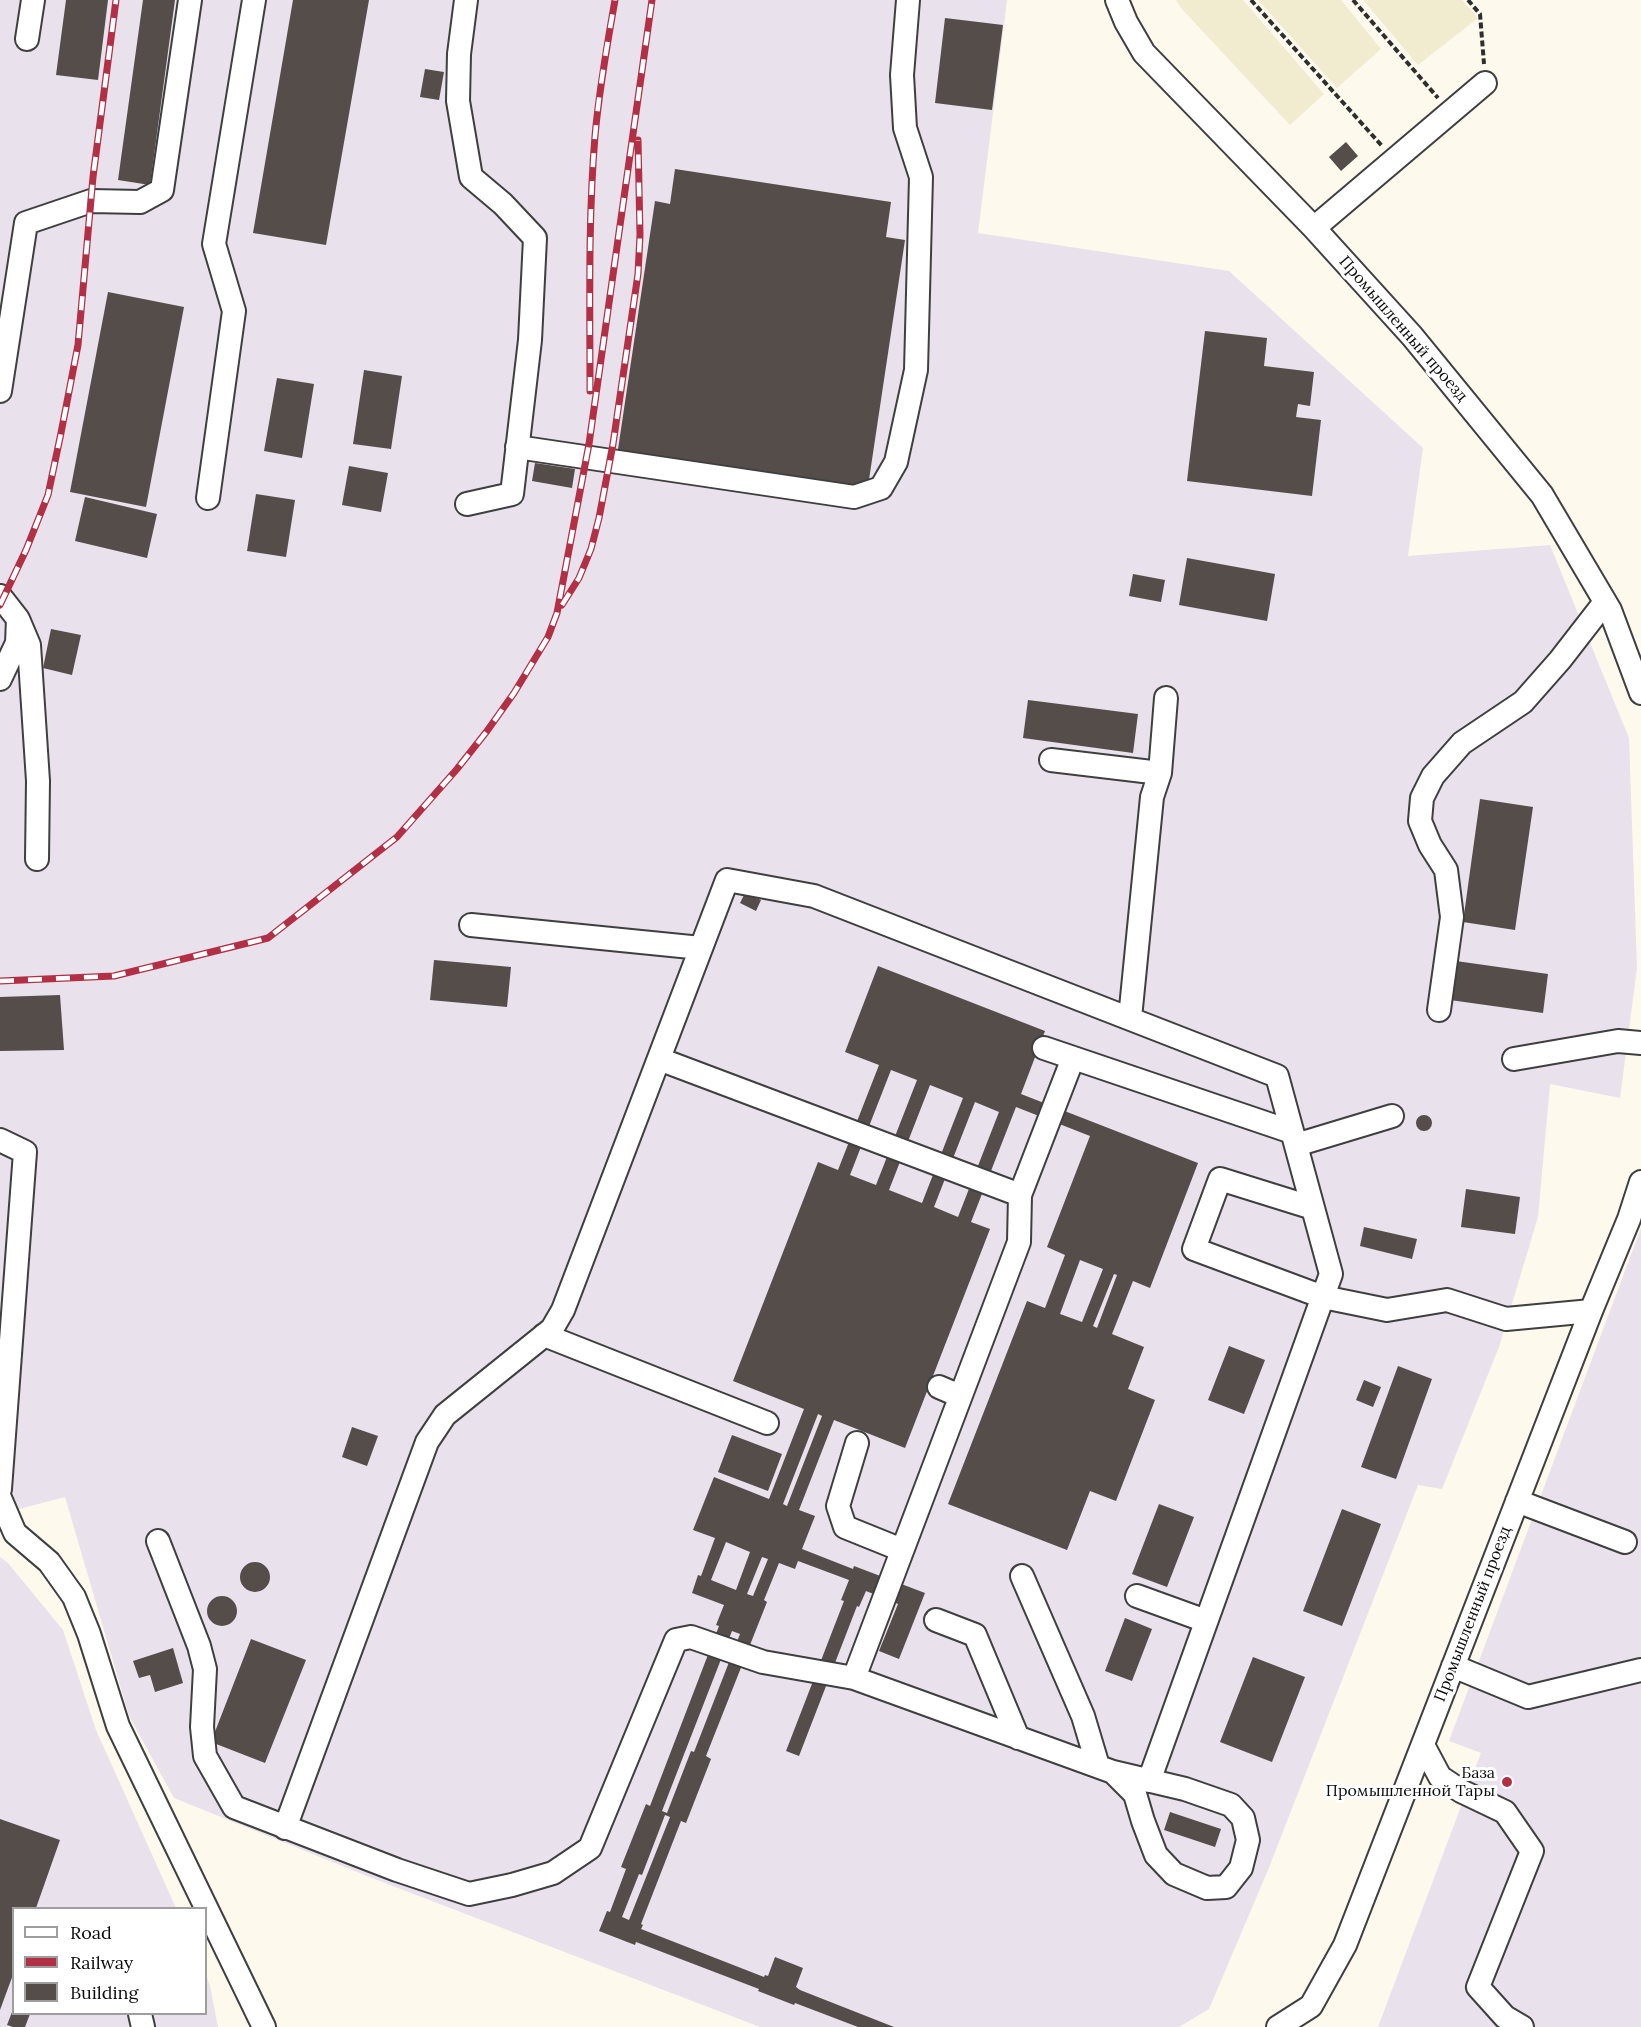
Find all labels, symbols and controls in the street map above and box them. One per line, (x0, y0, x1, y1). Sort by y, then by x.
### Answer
street label: Промышленный проезд (1335, 252, 1471, 406)
street label: Промышленный проезд (1431, 1524, 1515, 1704)
place label: База Промышленной Тары (1326, 1763, 1495, 1801)
marker: База Промышленной Тары (1500, 1775, 1514, 1789)
legend (12, 1907, 207, 2015)
text: Road (70, 1921, 112, 1944)
text: Railway (70, 1951, 133, 1974)
text: Building (70, 1981, 138, 2004)

